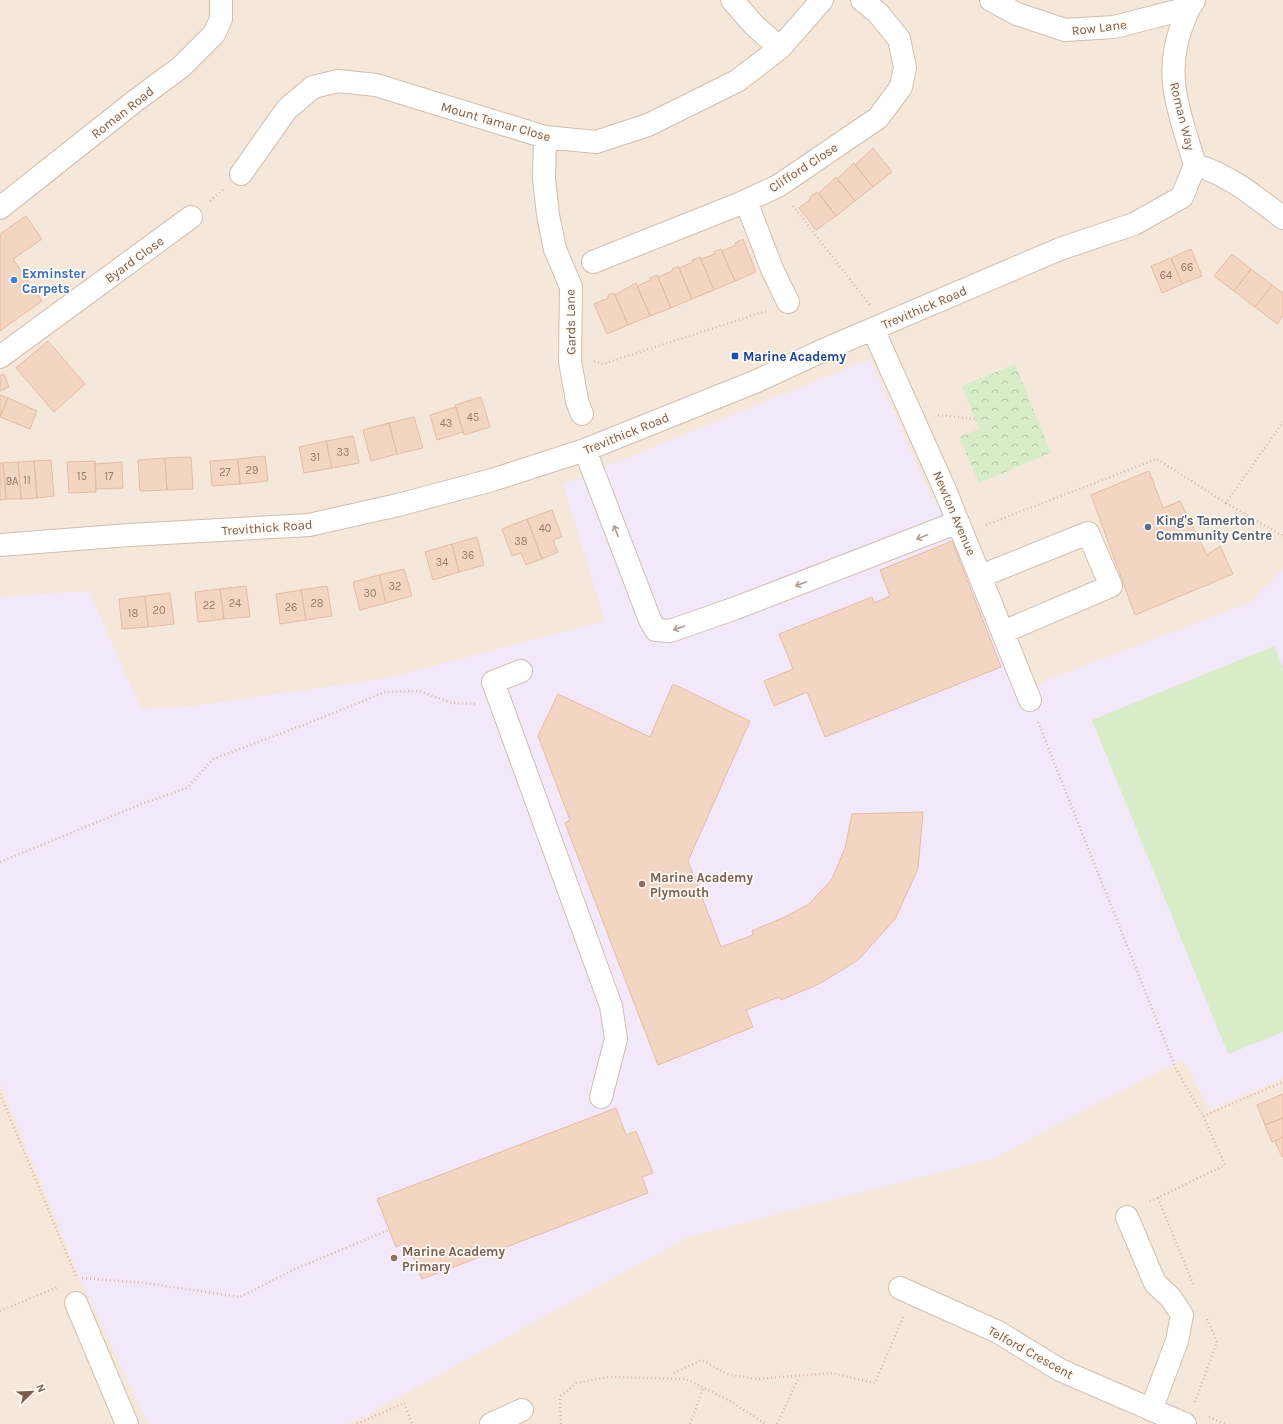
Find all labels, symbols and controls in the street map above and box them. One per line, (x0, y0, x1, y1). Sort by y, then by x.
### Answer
street label: Row Lane (1071, 17, 1128, 38)
street label: Roman Way (1167, 80, 1198, 152)
street label: Roman Road (88, 83, 157, 141)
street label: Mount Tamar Close (439, 99, 553, 144)
street label: Clifford Close (766, 139, 841, 195)
street label: Byard Close (102, 233, 167, 286)
house number: 66 (1181, 261, 1193, 274)
place label: Exminster Carpets (22, 266, 86, 296)
house number: 64 (1160, 269, 1172, 282)
marker: Exminster Carpets (9, 275, 19, 285)
street label: Trevithick Road (879, 283, 969, 332)
street label: Gards Lane (562, 289, 579, 355)
place label: Marine Academy (743, 349, 846, 364)
marker: Marine Academy (730, 351, 740, 361)
street label: Trevithick Road (581, 409, 671, 457)
house number: 45 (467, 411, 479, 424)
house number: 43 (440, 417, 452, 430)
house number: 33 (337, 446, 350, 459)
house number: 31 (310, 451, 320, 464)
house number: 29 (246, 464, 258, 477)
house number: 27 (219, 466, 231, 479)
street label: Newton Avenue (930, 469, 979, 558)
house number: 15 (77, 470, 87, 483)
house number: 17 (105, 470, 113, 483)
house number: 11 (23, 474, 31, 487)
house number: 9A (6, 475, 19, 488)
place label: King's Tamerton Community Centre (1156, 513, 1272, 543)
street label: Trevithick Road (221, 517, 313, 538)
house number: 40 (539, 522, 551, 535)
marker: King's Tamerton Community Centre (1143, 522, 1153, 532)
one-way arrow (611, 526, 619, 538)
one-way arrow (917, 534, 929, 541)
house number: 38 (514, 535, 528, 548)
house number: 36 (462, 549, 474, 562)
house number: 34 (436, 556, 448, 569)
house number: 32 (389, 580, 401, 593)
one-way arrow (795, 580, 807, 588)
house number: 30 (363, 587, 377, 600)
house number: 24 (229, 597, 241, 610)
house number: 28 (310, 597, 324, 610)
house number: 22 (203, 599, 215, 612)
house number: 26 (285, 601, 297, 614)
house number: 20 (153, 604, 165, 617)
house number: 18 (128, 607, 138, 620)
one-way arrow (672, 625, 685, 632)
place label: Marine Academy Plymouth (650, 870, 753, 900)
marker: Marine Academy Plymouth (637, 879, 647, 889)
place label: Marine Academy Primary (402, 1244, 505, 1274)
marker: Marine Academy Primary (389, 1253, 399, 1263)
street label: Telford Crescent (985, 1323, 1076, 1382)
north arrow (12, 1372, 52, 1412)
text: N (33, 1382, 48, 1394)

